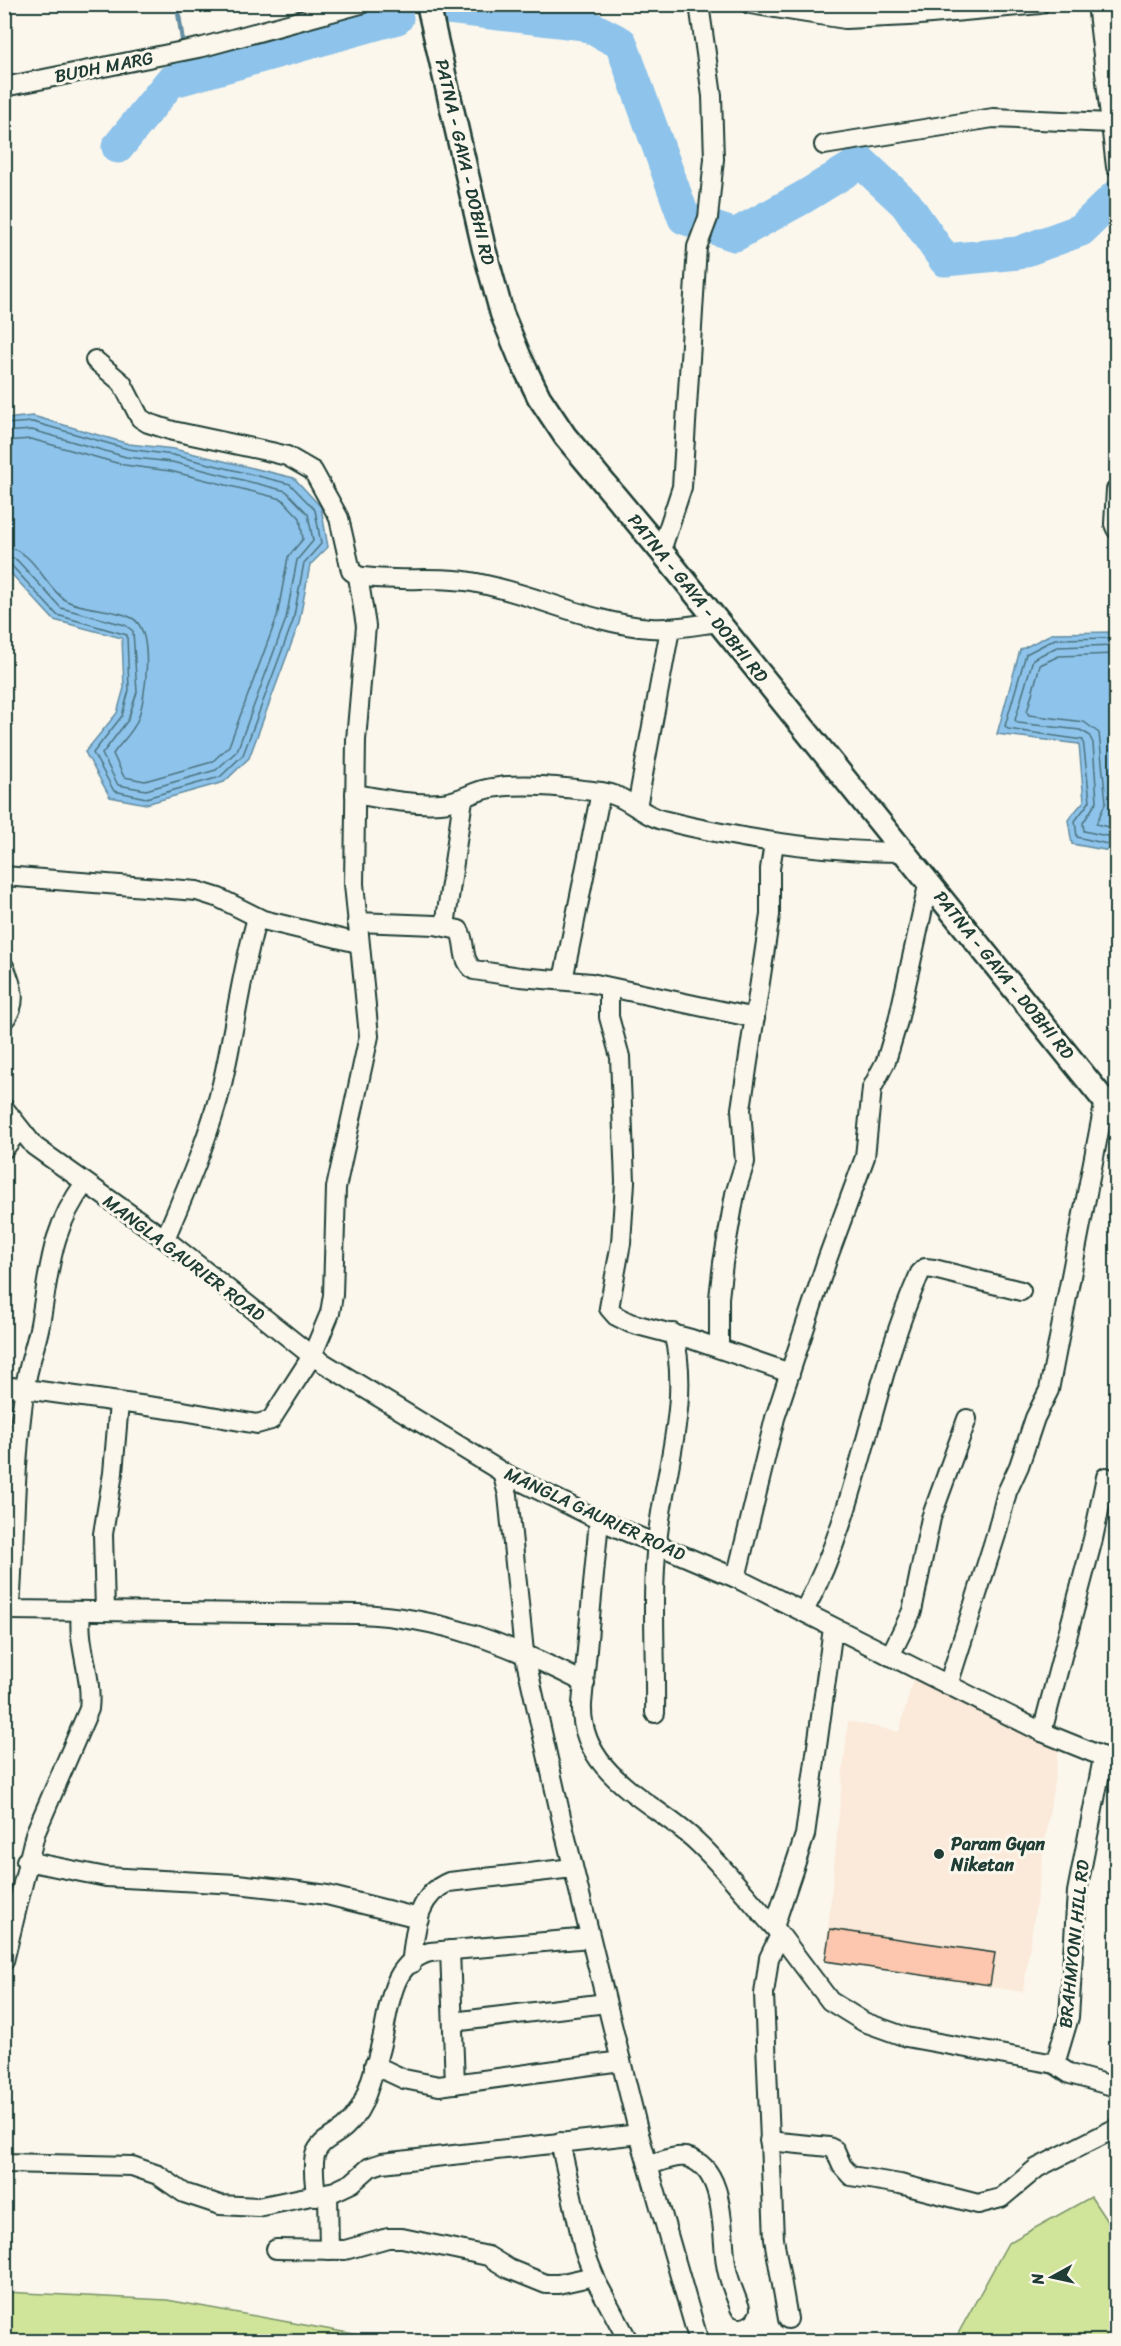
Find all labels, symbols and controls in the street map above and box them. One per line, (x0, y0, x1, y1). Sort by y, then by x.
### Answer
street label: BUDH MARG (52, 42, 156, 92)
street label: PATNA - GAYA - DOBHI RD (426, 56, 504, 268)
street label: PATNA - GAYA - DOBHI RD (619, 506, 777, 690)
street label: PATNA - GAYA - DOBHI RD (925, 883, 1083, 1067)
street label: MANGLA GAURIER ROAD (96, 1186, 272, 1330)
street label: MANGLA GAURIER ROAD (499, 1458, 691, 1570)
place label: Param Gyan Niketan (950, 1828, 1045, 1881)
marker: Param Gyan Niketan (932, 1847, 946, 1861)
street label: BRAHMYONI HILL RD (1049, 1858, 1099, 2030)
north arrow (1022, 2247, 1082, 2307)
text: N (1022, 2271, 1053, 2288)

